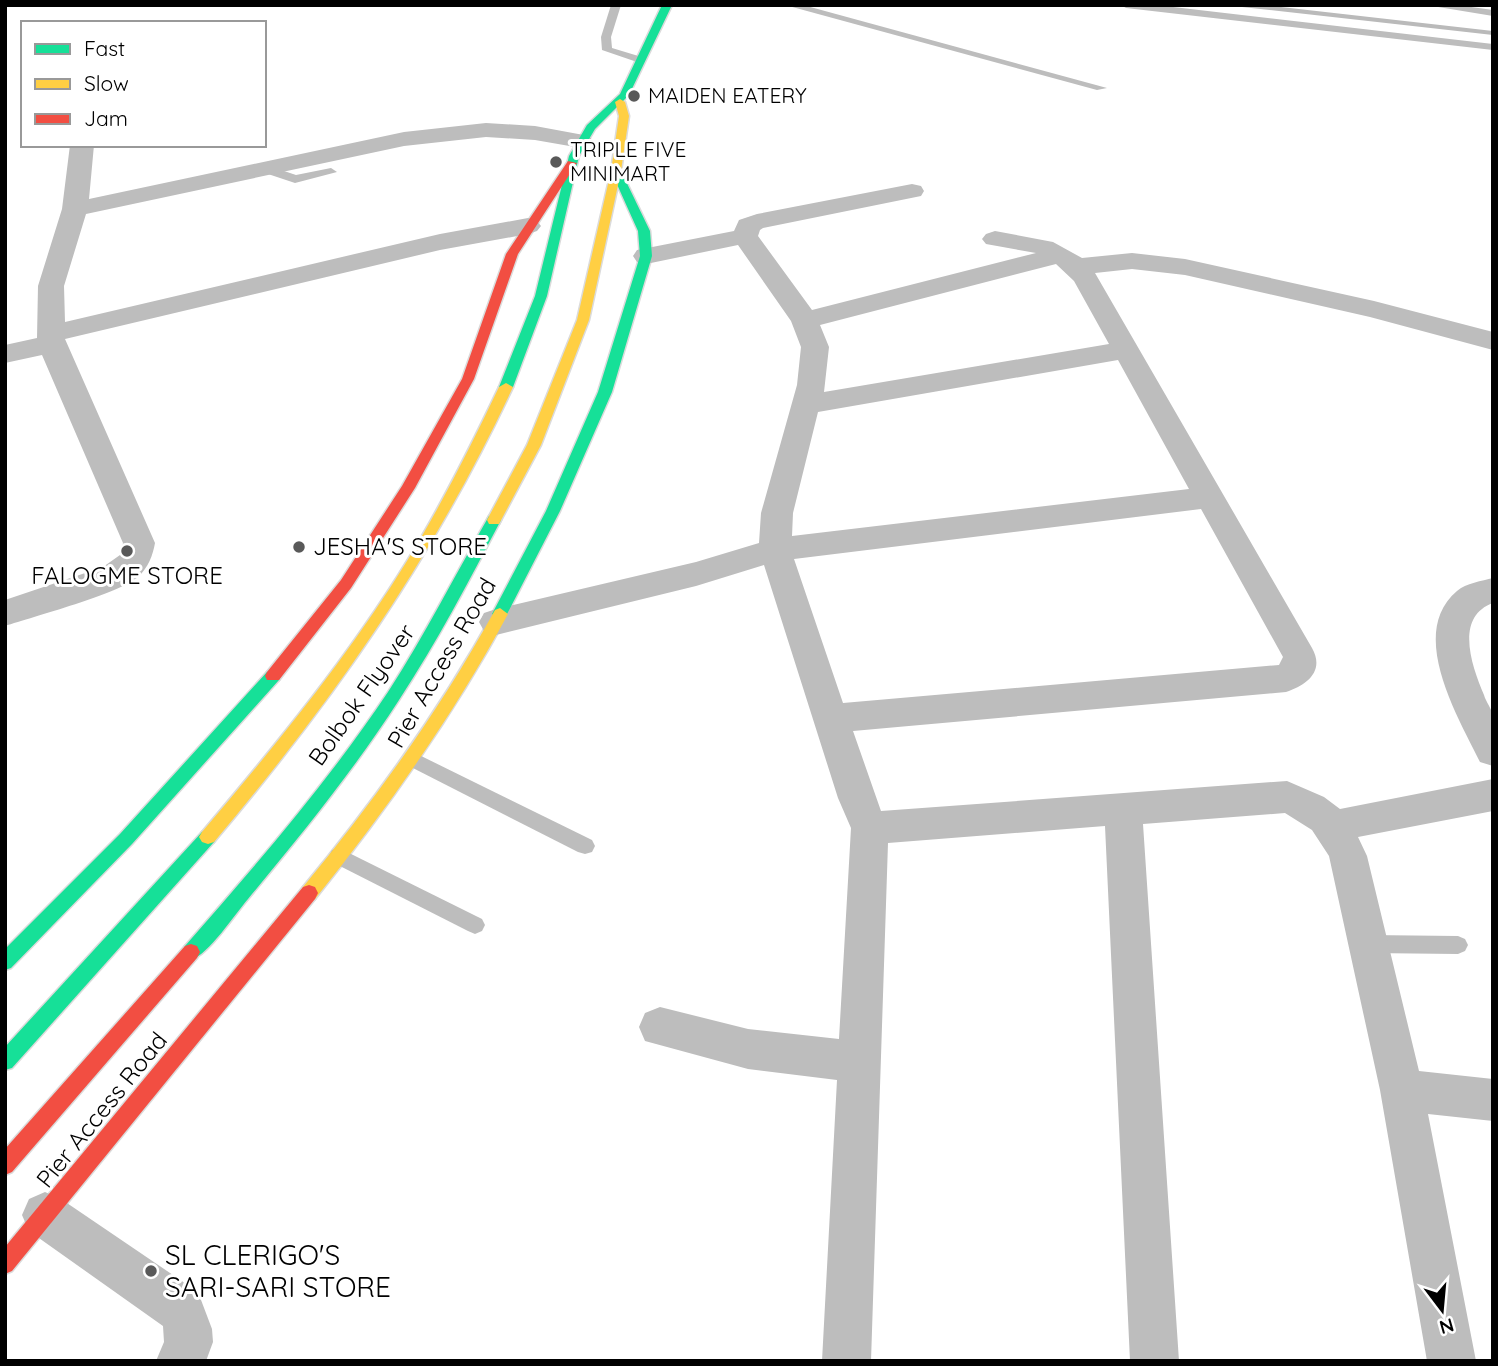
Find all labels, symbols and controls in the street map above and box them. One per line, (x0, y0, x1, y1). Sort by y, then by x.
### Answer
legend (21, 21, 266, 147)
text: Fast (84, 35, 125, 61)
text: Slow (84, 70, 129, 96)
place label: MAIDEN EATERY (648, 82, 807, 108)
marker: MAIDEN EATERY (626, 88, 642, 104)
text: Jam (84, 105, 128, 131)
place label: TRIPLE FIVE MINIMART (570, 136, 686, 186)
marker: TRIPLE FIVE MINIMART (548, 154, 564, 170)
place label: JESHA'S STORE (313, 531, 487, 561)
marker: JESHA'S STORE (291, 539, 307, 555)
marker: FALOGME STORE (119, 543, 135, 559)
place label: FALOGME STORE (31, 560, 223, 590)
street label: Pier Access Road (380, 572, 502, 753)
street label: Bolbok Flyover (301, 618, 421, 771)
street label: Pier Access Road (29, 1026, 173, 1193)
place label: SL CLERIGO'S SARI-SARI STORE (165, 1237, 391, 1304)
marker: SL CLERIGO'S SARI-SARI STORE (143, 1263, 159, 1279)
north arrow (1407, 1275, 1477, 1345)
text: N (1437, 1313, 1457, 1340)

